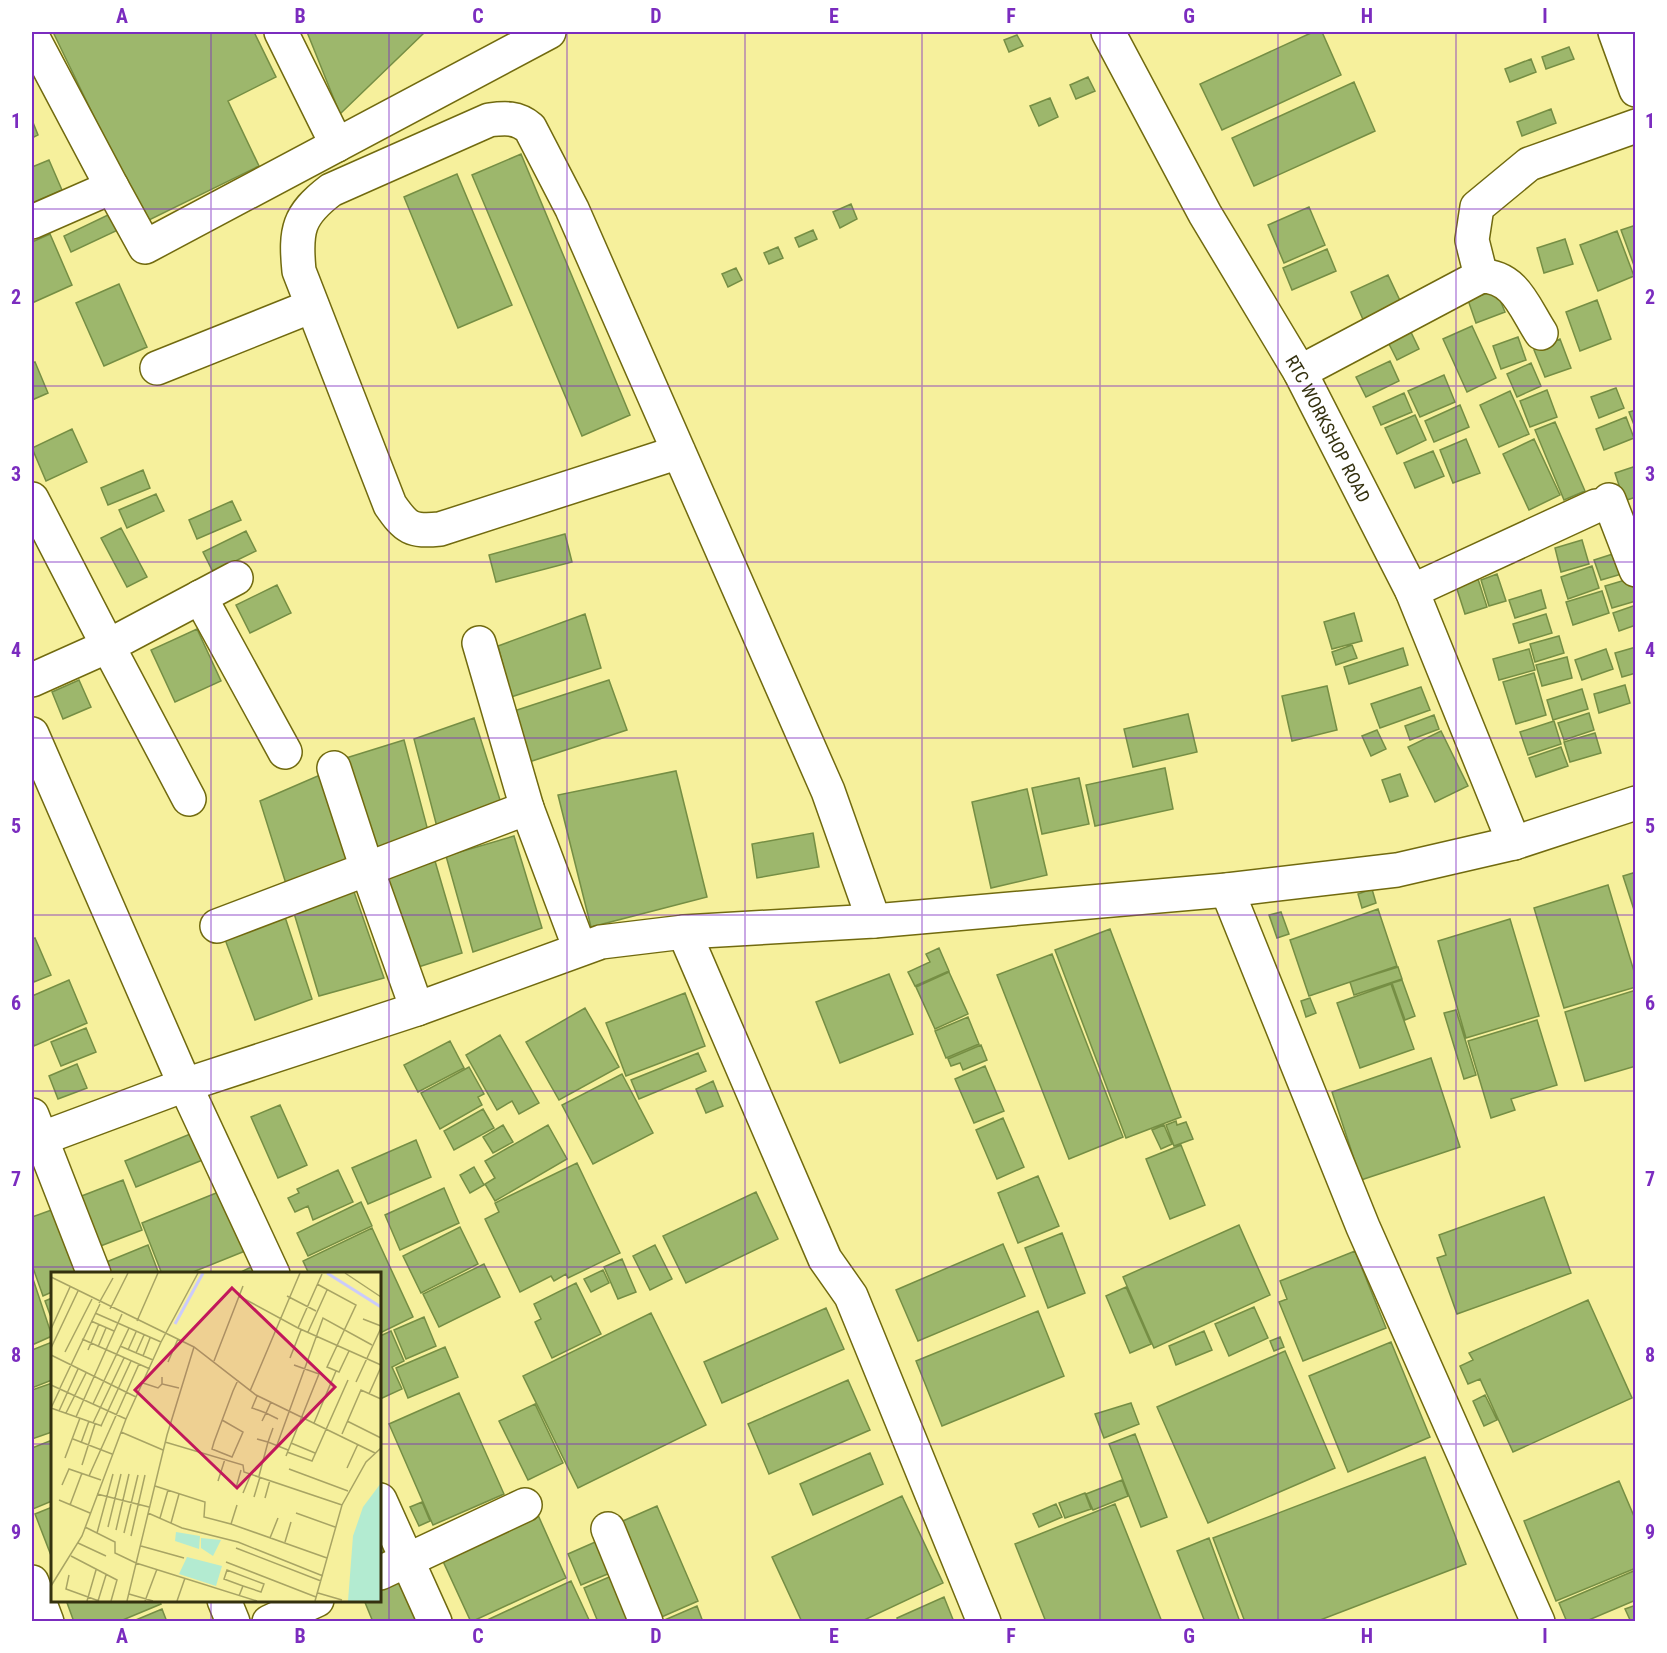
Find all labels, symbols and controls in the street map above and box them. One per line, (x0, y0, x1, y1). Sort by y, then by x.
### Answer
text: A (116, 4, 128, 28)
text: B (294, 4, 306, 28)
text: C (472, 4, 484, 28)
text: D (650, 4, 662, 28)
text: E (829, 4, 839, 28)
text: F (1006, 4, 1016, 28)
text: G (1183, 4, 1195, 28)
text: H (1361, 4, 1373, 28)
text: I (1542, 4, 1548, 28)
text: 1 (11, 109, 21, 133)
text: 1 (1645, 109, 1655, 133)
text: 2 (11, 285, 21, 309)
text: 2 (1645, 285, 1655, 309)
street label: RTC WORKSHOP ROAD (1282, 351, 1375, 506)
text: 3 (11, 462, 21, 486)
text: 3 (1645, 462, 1655, 486)
text: 4 (11, 638, 21, 662)
text: 4 (1645, 638, 1655, 662)
text: 5 (11, 814, 21, 838)
text: 5 (1645, 814, 1655, 838)
text: 6 (11, 991, 21, 1015)
text: 6 (1645, 991, 1655, 1015)
text: 7 (11, 1167, 21, 1191)
text: 7 (1645, 1167, 1655, 1191)
inset map (51, 1272, 381, 1602)
text: 8 (11, 1343, 21, 1367)
text: 8 (1645, 1343, 1655, 1367)
text: 9 (11, 1520, 21, 1544)
text: 9 (1645, 1520, 1655, 1544)
text: A (116, 1624, 128, 1648)
text: B (294, 1624, 306, 1648)
text: C (472, 1624, 484, 1648)
text: D (650, 1624, 662, 1648)
text: E (829, 1624, 839, 1648)
text: F (1006, 1624, 1016, 1648)
text: G (1183, 1624, 1195, 1648)
text: H (1361, 1624, 1373, 1648)
text: I (1542, 1624, 1548, 1648)

